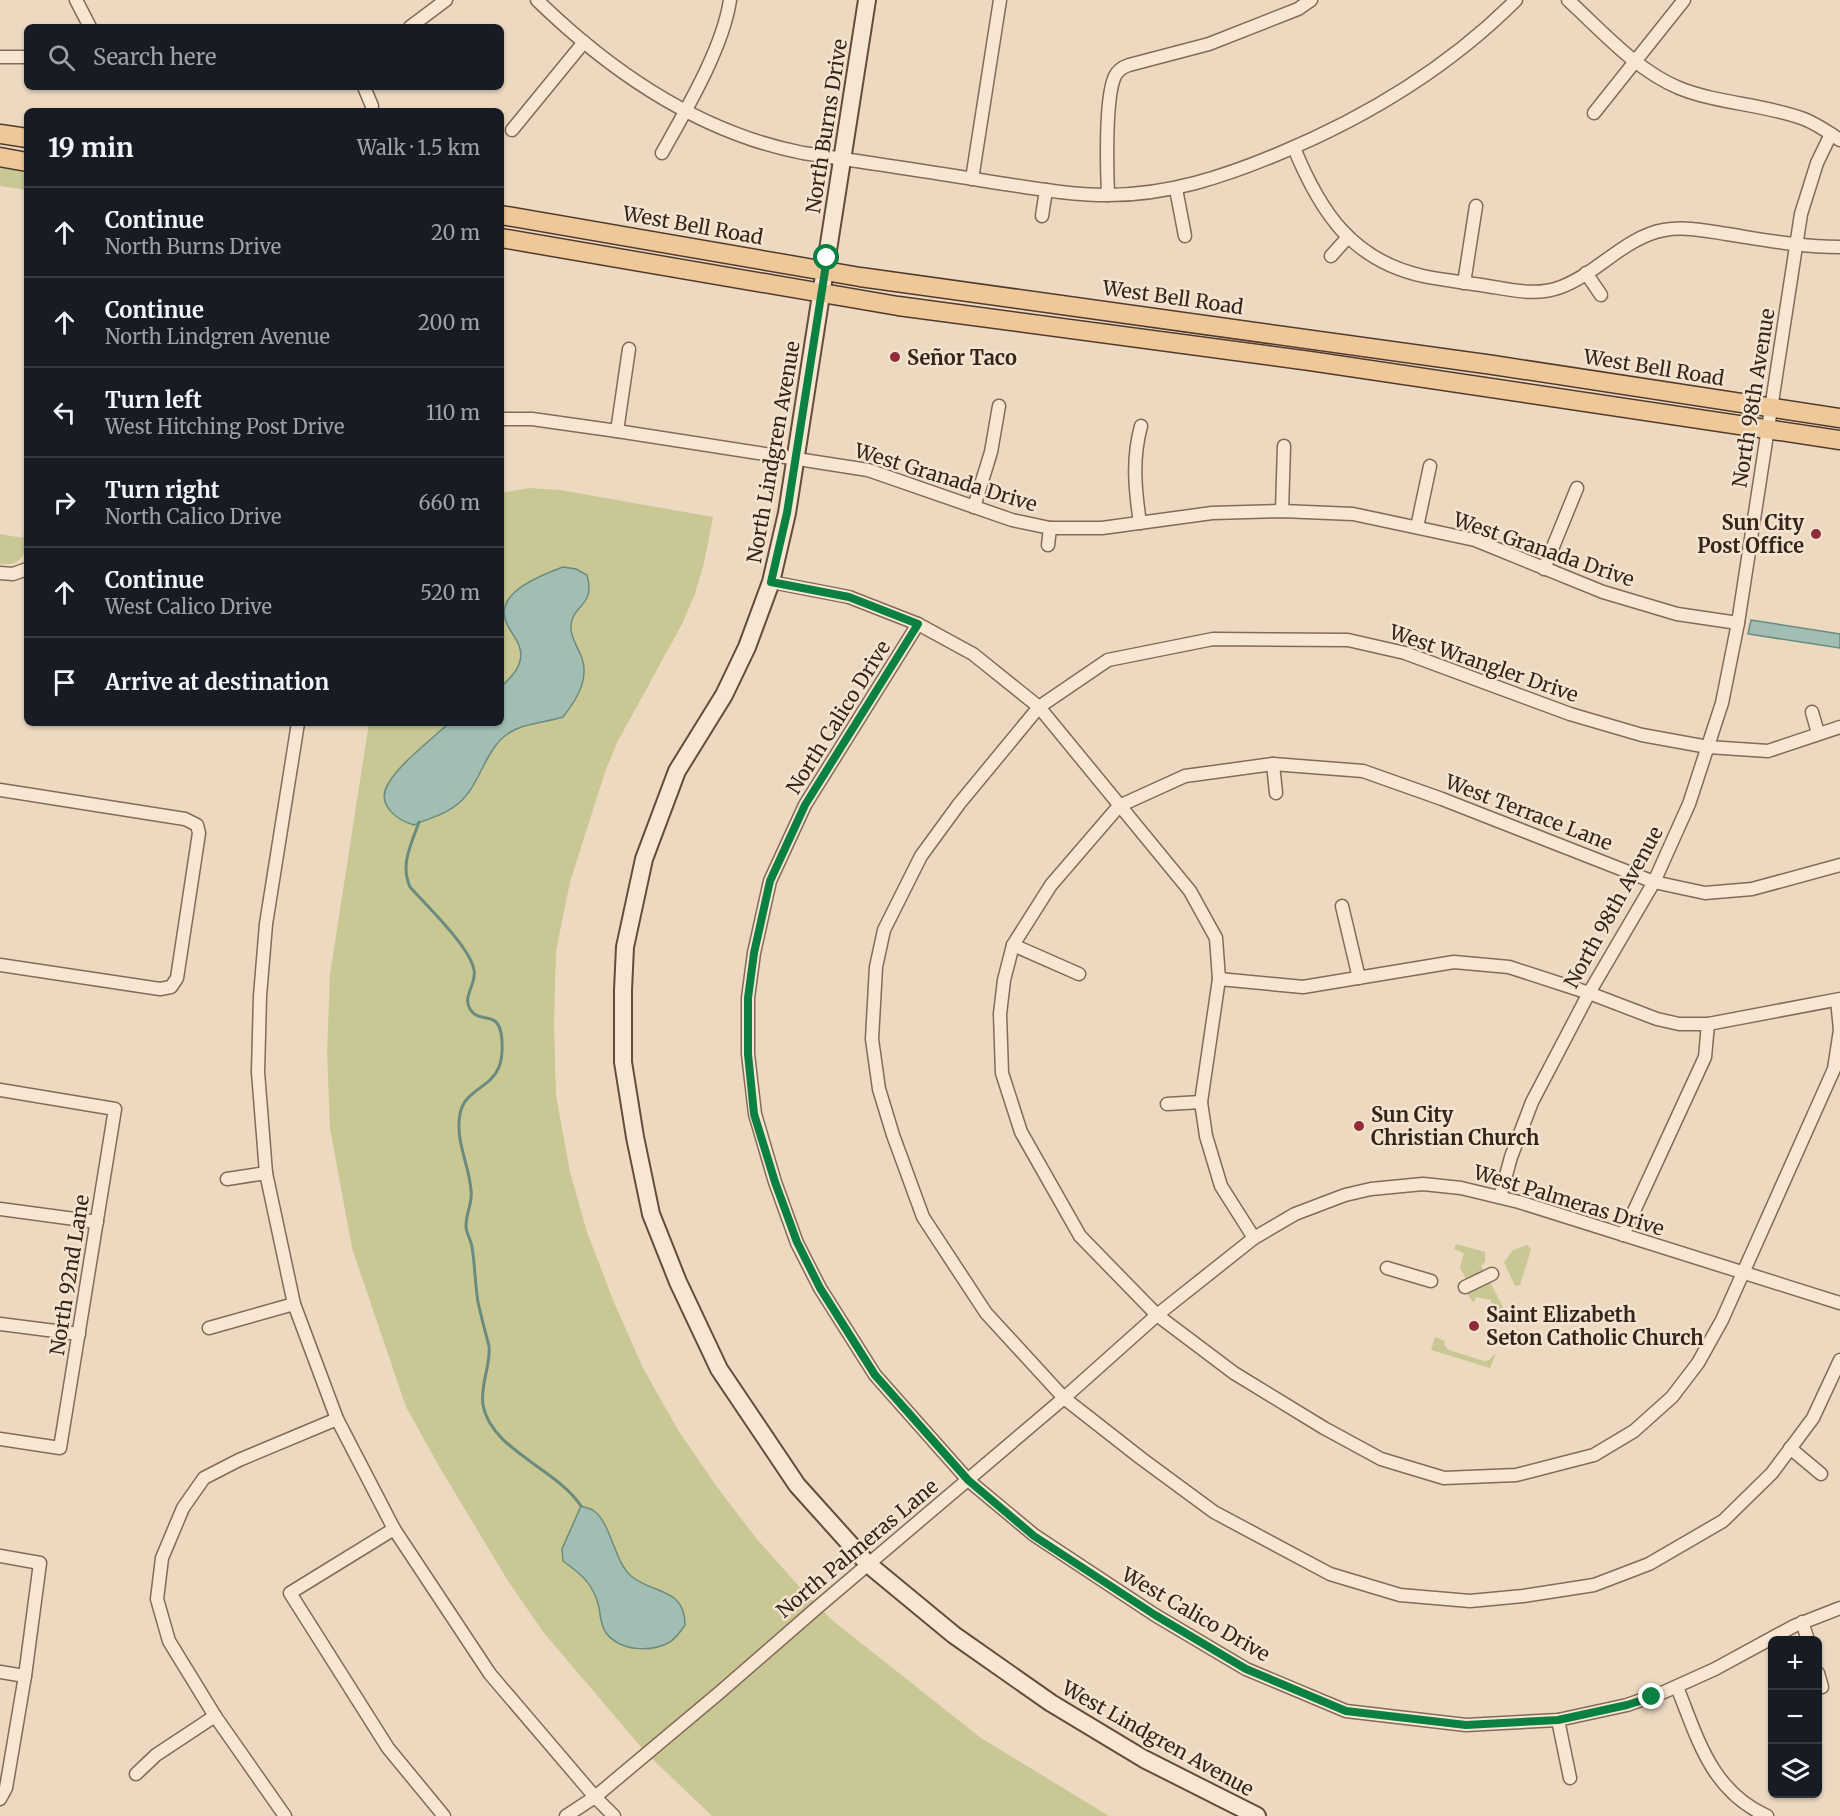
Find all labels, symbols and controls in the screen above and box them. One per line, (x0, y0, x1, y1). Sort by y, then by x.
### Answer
search box (24, 24, 504, 90)
street label: North Burns Drive (800, 37, 852, 215)
icon: search (45, 41, 78, 74)
text: Search here (93, 43, 216, 71)
text: 19 min (48, 131, 134, 164)
text: Walk · 1.5 km (357, 135, 480, 160)
street label: West Bell Road (620, 200, 765, 250)
text: Continue (105, 206, 204, 234)
icon: ahead (48, 216, 81, 249)
text: 20 m (431, 220, 480, 245)
text: North Burns Drive (105, 234, 281, 259)
route start (813, 244, 839, 270)
street label: West Bell Road (1100, 275, 1245, 319)
text: Continue (105, 296, 204, 324)
icon: ahead (48, 306, 81, 339)
street label: North 98th Avenue (1726, 307, 1780, 489)
text: 200 m (418, 310, 480, 335)
text: North Lindgren Avenue (105, 324, 330, 349)
street label: North Lindgren Avenue (741, 339, 805, 565)
street label: West Bell Road (1581, 343, 1726, 390)
place label: Señor Taco (907, 345, 1017, 370)
marker: Señor Taco (888, 350, 902, 364)
text: Turn left (105, 386, 202, 414)
icon: left (48, 396, 81, 429)
text: 110 m (426, 400, 480, 425)
text: West Hitching Post Drive (105, 414, 344, 439)
street label: West Granada Drive (851, 437, 1040, 517)
text: Turn right (105, 476, 219, 504)
icon: right (48, 486, 81, 519)
text: 660 m (418, 490, 480, 515)
text: North Calico Drive (105, 504, 281, 529)
street label: West Granada Drive (1449, 506, 1638, 592)
place label: Sun City Post Office (1697, 510, 1804, 558)
marker: Sun City Post Office (1809, 527, 1823, 541)
text: Continue (105, 566, 204, 594)
icon: ahead (48, 576, 81, 609)
text: 520 m (420, 580, 480, 605)
text: West Calico Drive (105, 594, 272, 619)
street label: West Wrangler Drive (1385, 619, 1582, 707)
street label: North Calico Drive (781, 636, 895, 798)
icon: arrive (48, 666, 81, 699)
text: Arrive at destination (105, 668, 329, 696)
street label: West Terrace Lane (1441, 768, 1616, 855)
street label: North 98th Avenue (1558, 822, 1668, 992)
place label: Sun City Christian Church (1371, 1102, 1540, 1150)
marker: Sun City Christian Church (1352, 1119, 1366, 1133)
street label: West Palmeras Drive (1470, 1159, 1667, 1241)
street label: North 92nd Lane (44, 1193, 94, 1357)
place label: Saint Elizabeth Seton Catholic Church (1486, 1302, 1704, 1350)
marker: Saint Elizabeth Seton Catholic Church (1467, 1319, 1481, 1333)
street label: North Palmeras Lane (771, 1473, 943, 1623)
street label: West Calico Drive (1117, 1561, 1275, 1667)
map controls (1768, 1636, 1822, 1798)
button: + (1768, 1636, 1822, 1690)
street label: West Lindgren Avenue (1057, 1674, 1258, 1801)
route end (1638, 1683, 1664, 1709)
button: − (1768, 1690, 1822, 1744)
button: layers (1768, 1744, 1822, 1798)

